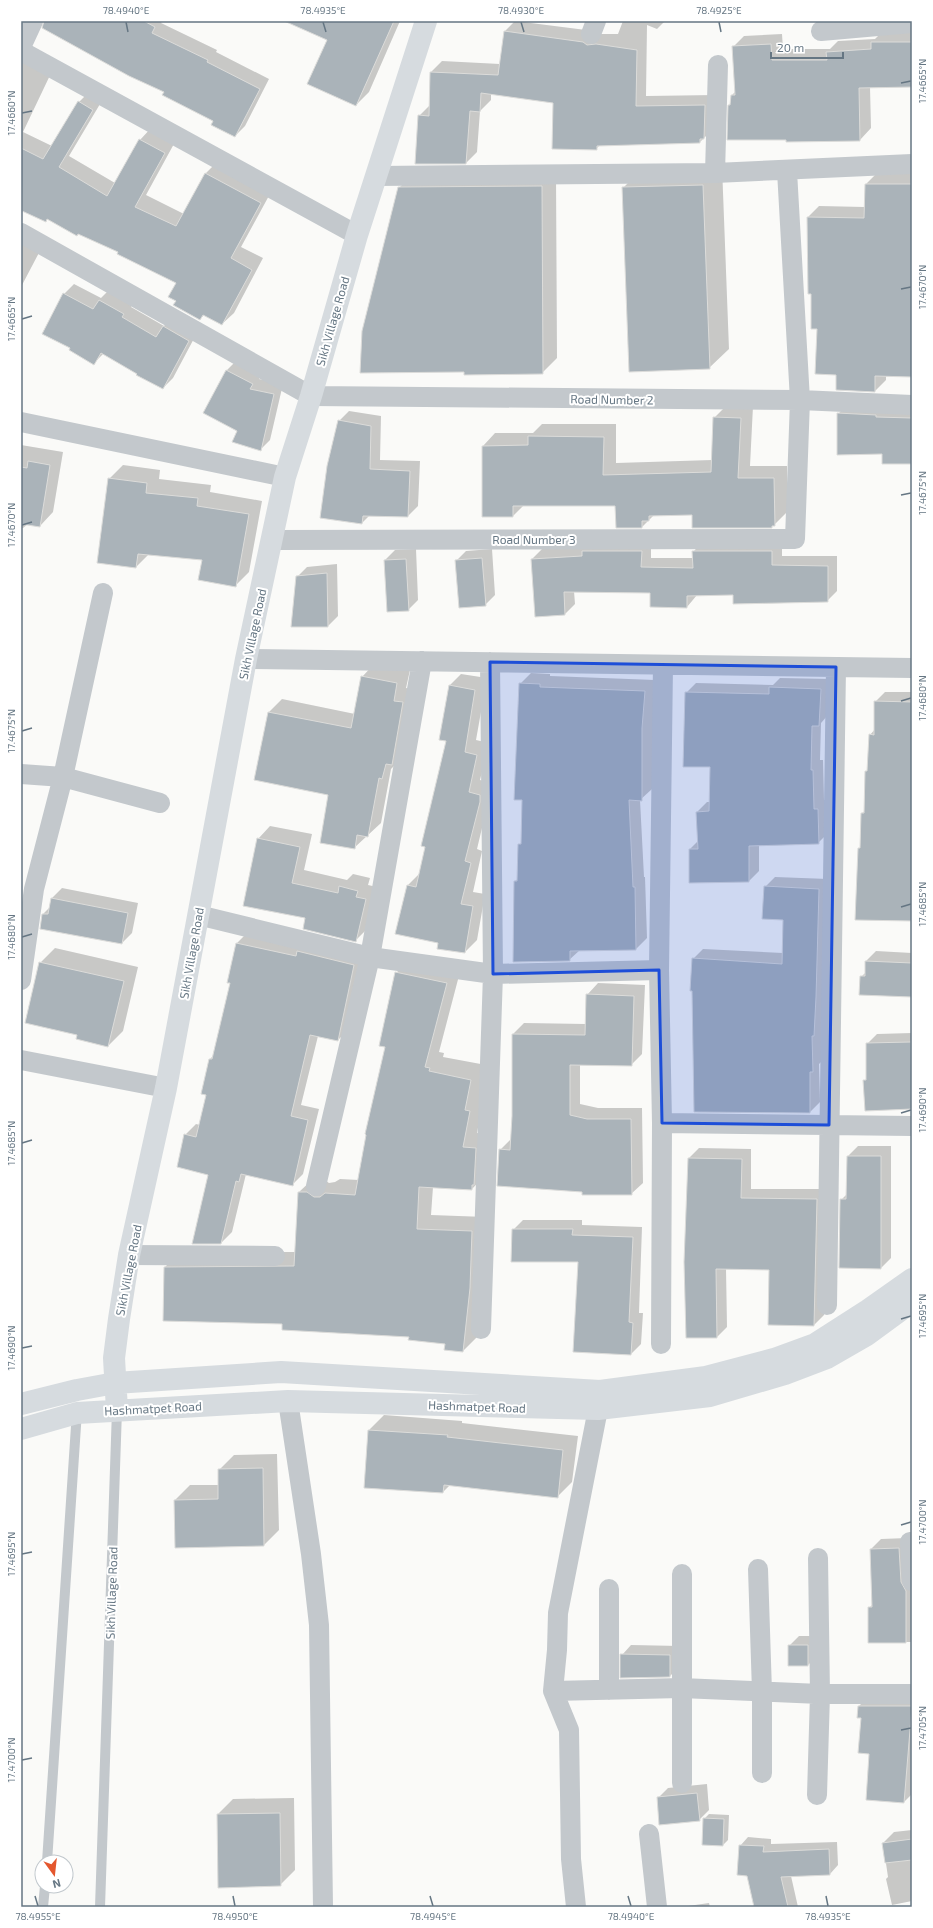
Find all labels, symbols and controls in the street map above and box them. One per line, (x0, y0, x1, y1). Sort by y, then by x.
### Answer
text: 78.4940°E (103, 4, 150, 16)
text: 78.4935°E (300, 4, 346, 16)
text: 78.4930°E (498, 4, 544, 16)
text: 78.4925°E (696, 4, 742, 16)
scale bar (771, 34, 843, 60)
text: 20 m (777, 40, 804, 54)
text: 17.4665°N (916, 59, 928, 103)
text: 17.4660°N (5, 90, 17, 136)
text: 17.4670°N (916, 265, 928, 309)
street label: Sikh Village Road (313, 275, 351, 367)
text: 17.4665°N (5, 297, 17, 341)
street label: Road Number 2 (570, 391, 654, 407)
text: 17.4675°N (916, 471, 928, 515)
text: 17.4670°N (5, 503, 17, 547)
street label: Road Number 3 (492, 532, 576, 546)
street label: Sikh Village Road (236, 587, 268, 681)
text: 17.4680°N (916, 675, 928, 721)
text: 17.4675°N (5, 709, 17, 753)
text: 17.4685°N (916, 882, 928, 926)
street label: Sikh Village Road (176, 906, 206, 1000)
text: 17.4680°N (5, 914, 17, 960)
text: 17.4690°N (916, 1087, 928, 1133)
text: 17.4685°N (5, 1121, 17, 1165)
street label: Sikh Village Road (112, 1223, 144, 1317)
text: 17.4695°N (916, 1294, 928, 1338)
text: 17.4690°N (5, 1325, 17, 1371)
street label: Hashmatpet Road (428, 1397, 526, 1415)
street label: Hashmatpet Road (104, 1398, 202, 1418)
text: 17.4700°N (916, 1500, 928, 1544)
text: 17.4695°N (5, 1532, 17, 1576)
street label: Sikh Village Road (102, 1546, 120, 1640)
text: 17.4705°N (916, 1706, 928, 1750)
text: 17.4700°N (5, 1738, 17, 1782)
north arrow (34, 1854, 74, 1894)
text: N (51, 1877, 62, 1891)
text: 78.4955°E (15, 1910, 61, 1922)
text: 78.4950°E (212, 1910, 258, 1922)
text: 78.4945°E (410, 1910, 456, 1922)
text: 78.4940°E (608, 1910, 655, 1922)
text: 78.4935°E (805, 1910, 851, 1922)

